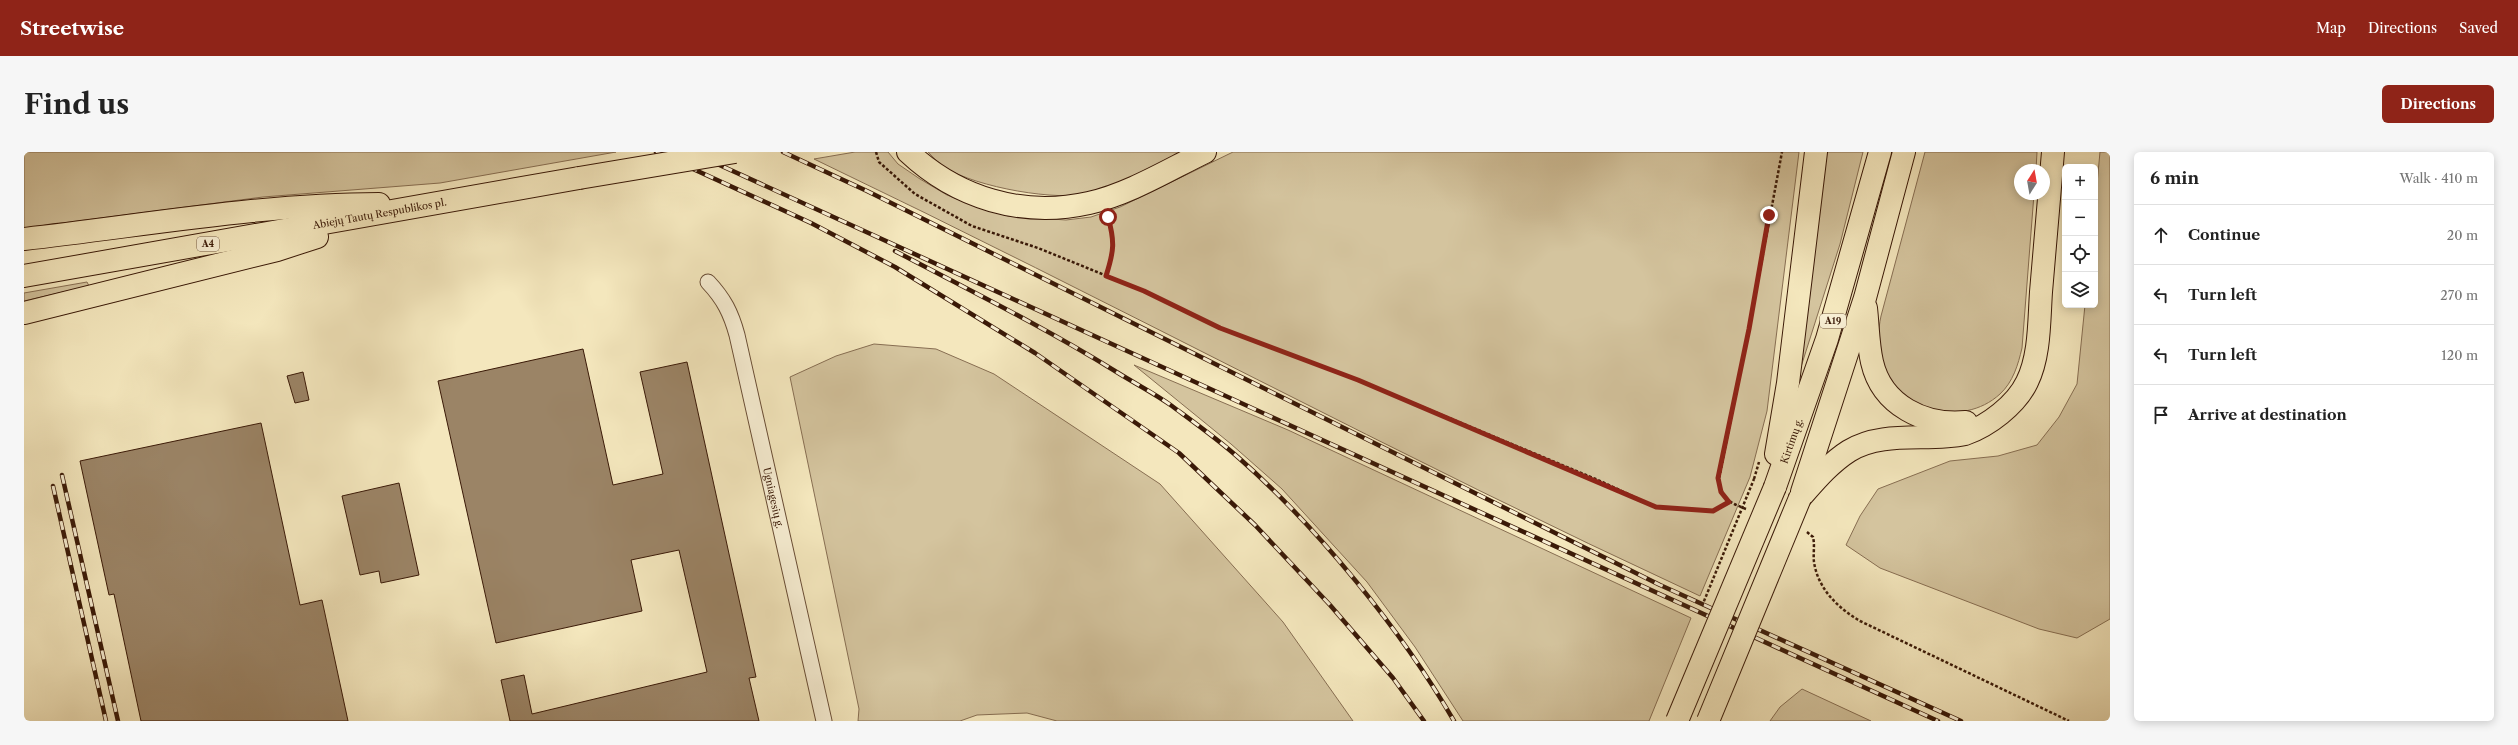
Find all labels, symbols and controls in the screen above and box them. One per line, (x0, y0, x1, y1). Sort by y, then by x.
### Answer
text: Streetwise (20, 17, 124, 40)
text: Map (2316, 19, 2346, 37)
text: Directions (2368, 19, 2437, 37)
text: Saved (2459, 19, 2498, 37)
button: Directions (2382, 85, 2494, 123)
text: Find us (24, 87, 129, 121)
north arrow (2014, 164, 2050, 200)
map controls (2062, 164, 2098, 308)
button: + (2062, 164, 2098, 200)
text: 6 min (2150, 168, 2199, 188)
text: Walk · 410 m (2400, 170, 2478, 186)
street label: Abiejų Tautų Respublikos pl. (311, 195, 448, 232)
button: − (2062, 200, 2098, 236)
route end (1760, 206, 1778, 224)
route start (1099, 208, 1117, 226)
icon: ahead (2150, 224, 2172, 246)
text: Continue (2188, 225, 2260, 244)
text: 20 m (2447, 227, 2478, 243)
button: locate (2062, 236, 2098, 272)
road number: A4 (197, 237, 219, 251)
button: layers (2062, 272, 2098, 308)
icon: left (2150, 284, 2172, 306)
text: Turn left (2188, 285, 2257, 304)
text: 270 m (2440, 287, 2478, 303)
road number: A19 (1820, 314, 1846, 328)
icon: left (2150, 344, 2172, 366)
text: Turn left (2188, 345, 2257, 364)
text: 120 m (2441, 347, 2478, 363)
icon: arrive (2150, 404, 2172, 426)
text: Arrive at destination (2188, 405, 2347, 424)
street label: Kirtimų g. (1778, 416, 1806, 466)
street label: Ugniagesių g. (760, 466, 786, 530)

